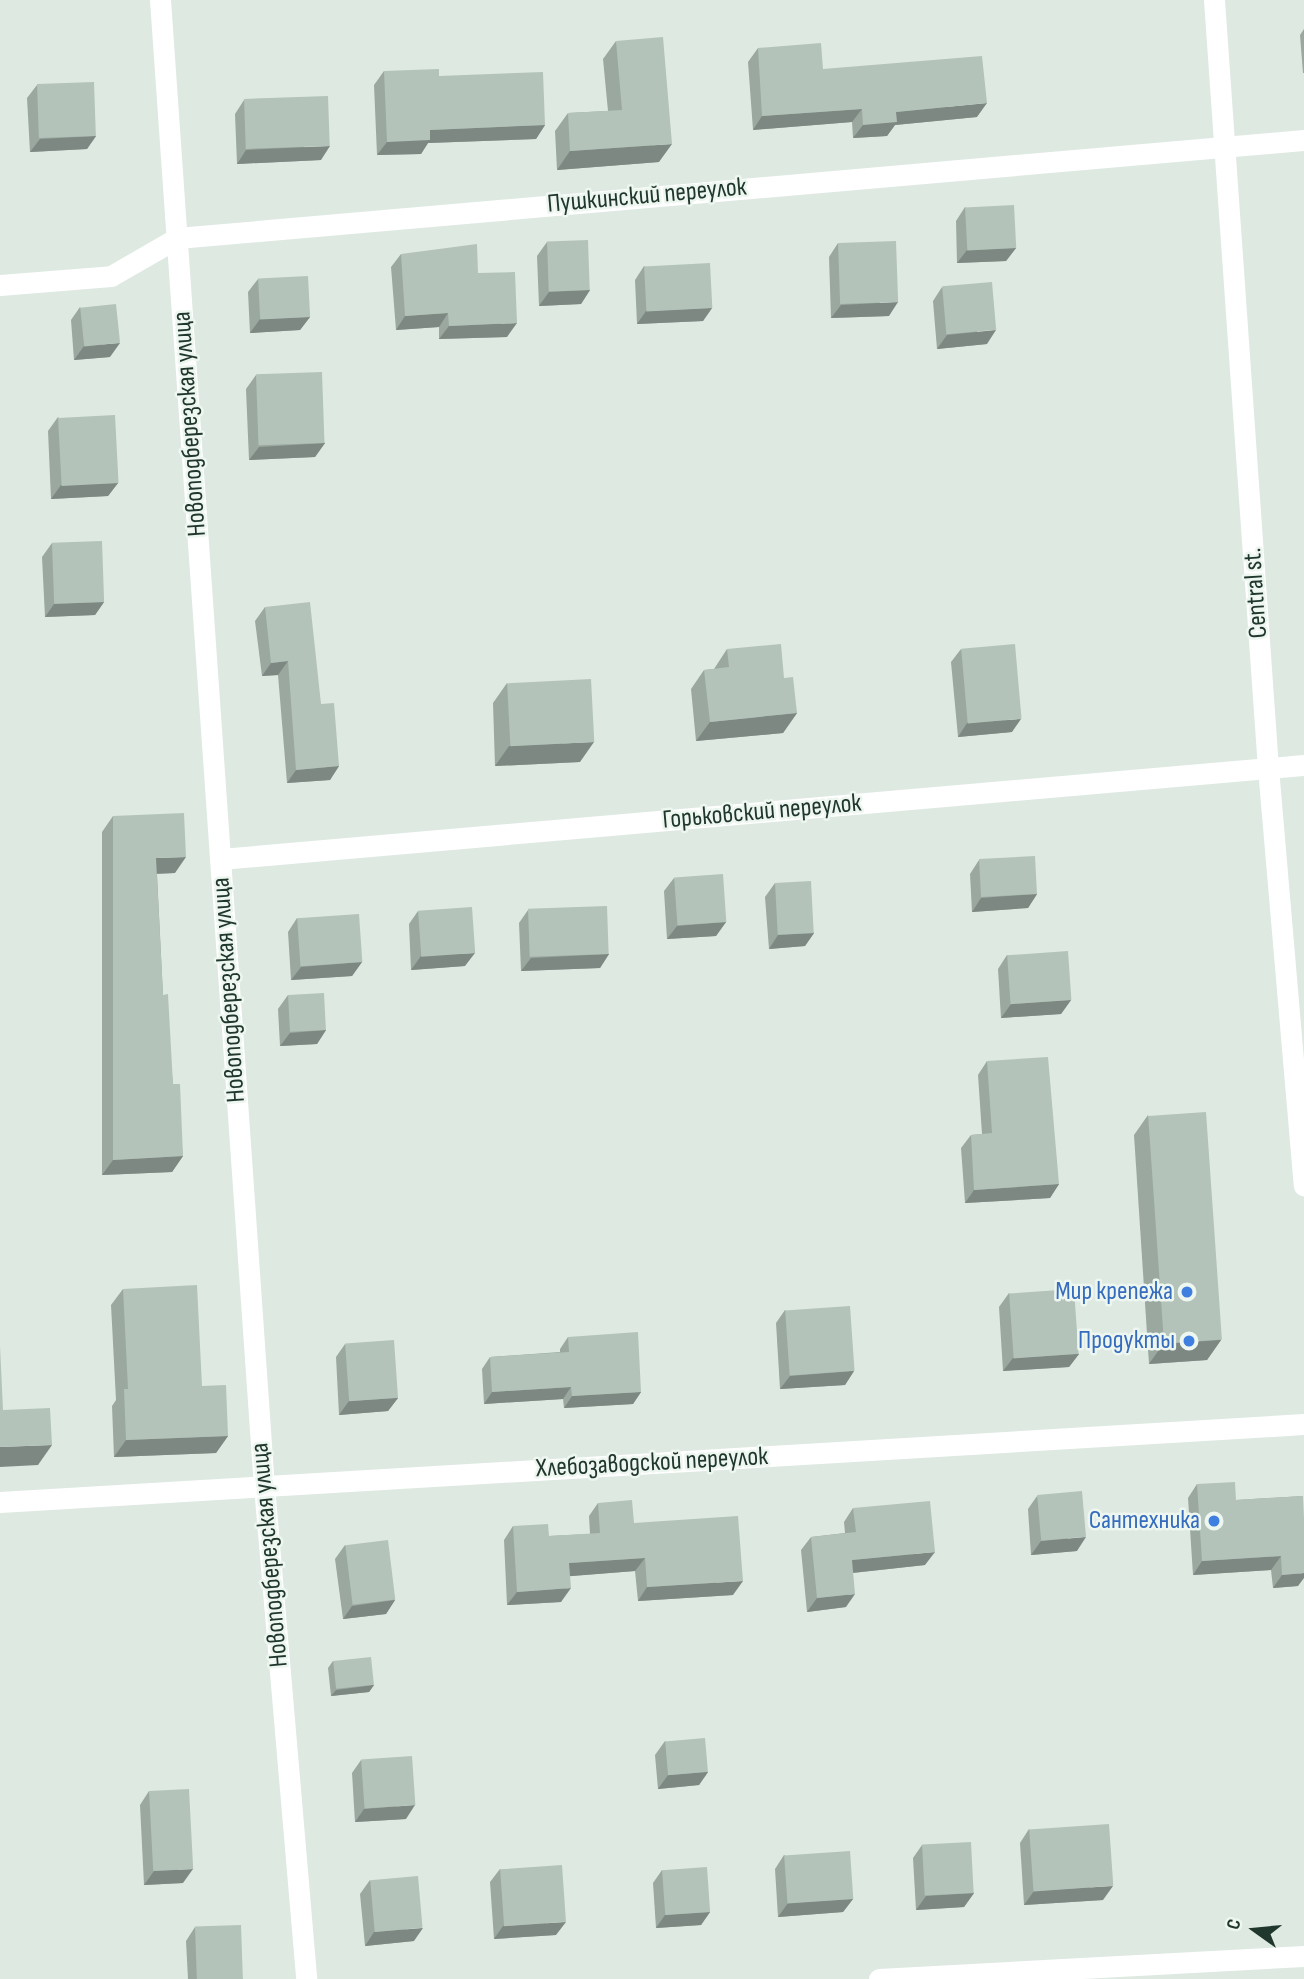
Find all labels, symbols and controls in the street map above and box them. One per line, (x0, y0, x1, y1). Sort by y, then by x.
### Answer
street label: Пушкинский переулок (546, 172, 748, 220)
street label: Новоподберезская улица (167, 311, 213, 537)
street label: Central st. (1237, 547, 1275, 639)
street label: Горьковский переулок (661, 788, 863, 836)
street label: Новоподберезская улица (206, 877, 252, 1103)
place label: Мир крепежа (1055, 1276, 1173, 1308)
marker: Мир крепежа (1179, 1284, 1195, 1300)
place label: Продукты (1078, 1325, 1175, 1357)
marker: Продукты (1181, 1333, 1197, 1349)
street label: Новоподберезская улица (245, 1441, 295, 1669)
street label: Хлебозаводской переулок (535, 1441, 769, 1485)
place label: Сантехника (1089, 1505, 1200, 1537)
marker: Сантехника (1206, 1513, 1222, 1529)
north arrow (1220, 1895, 1290, 1965)
text: С (1222, 1917, 1247, 1932)

